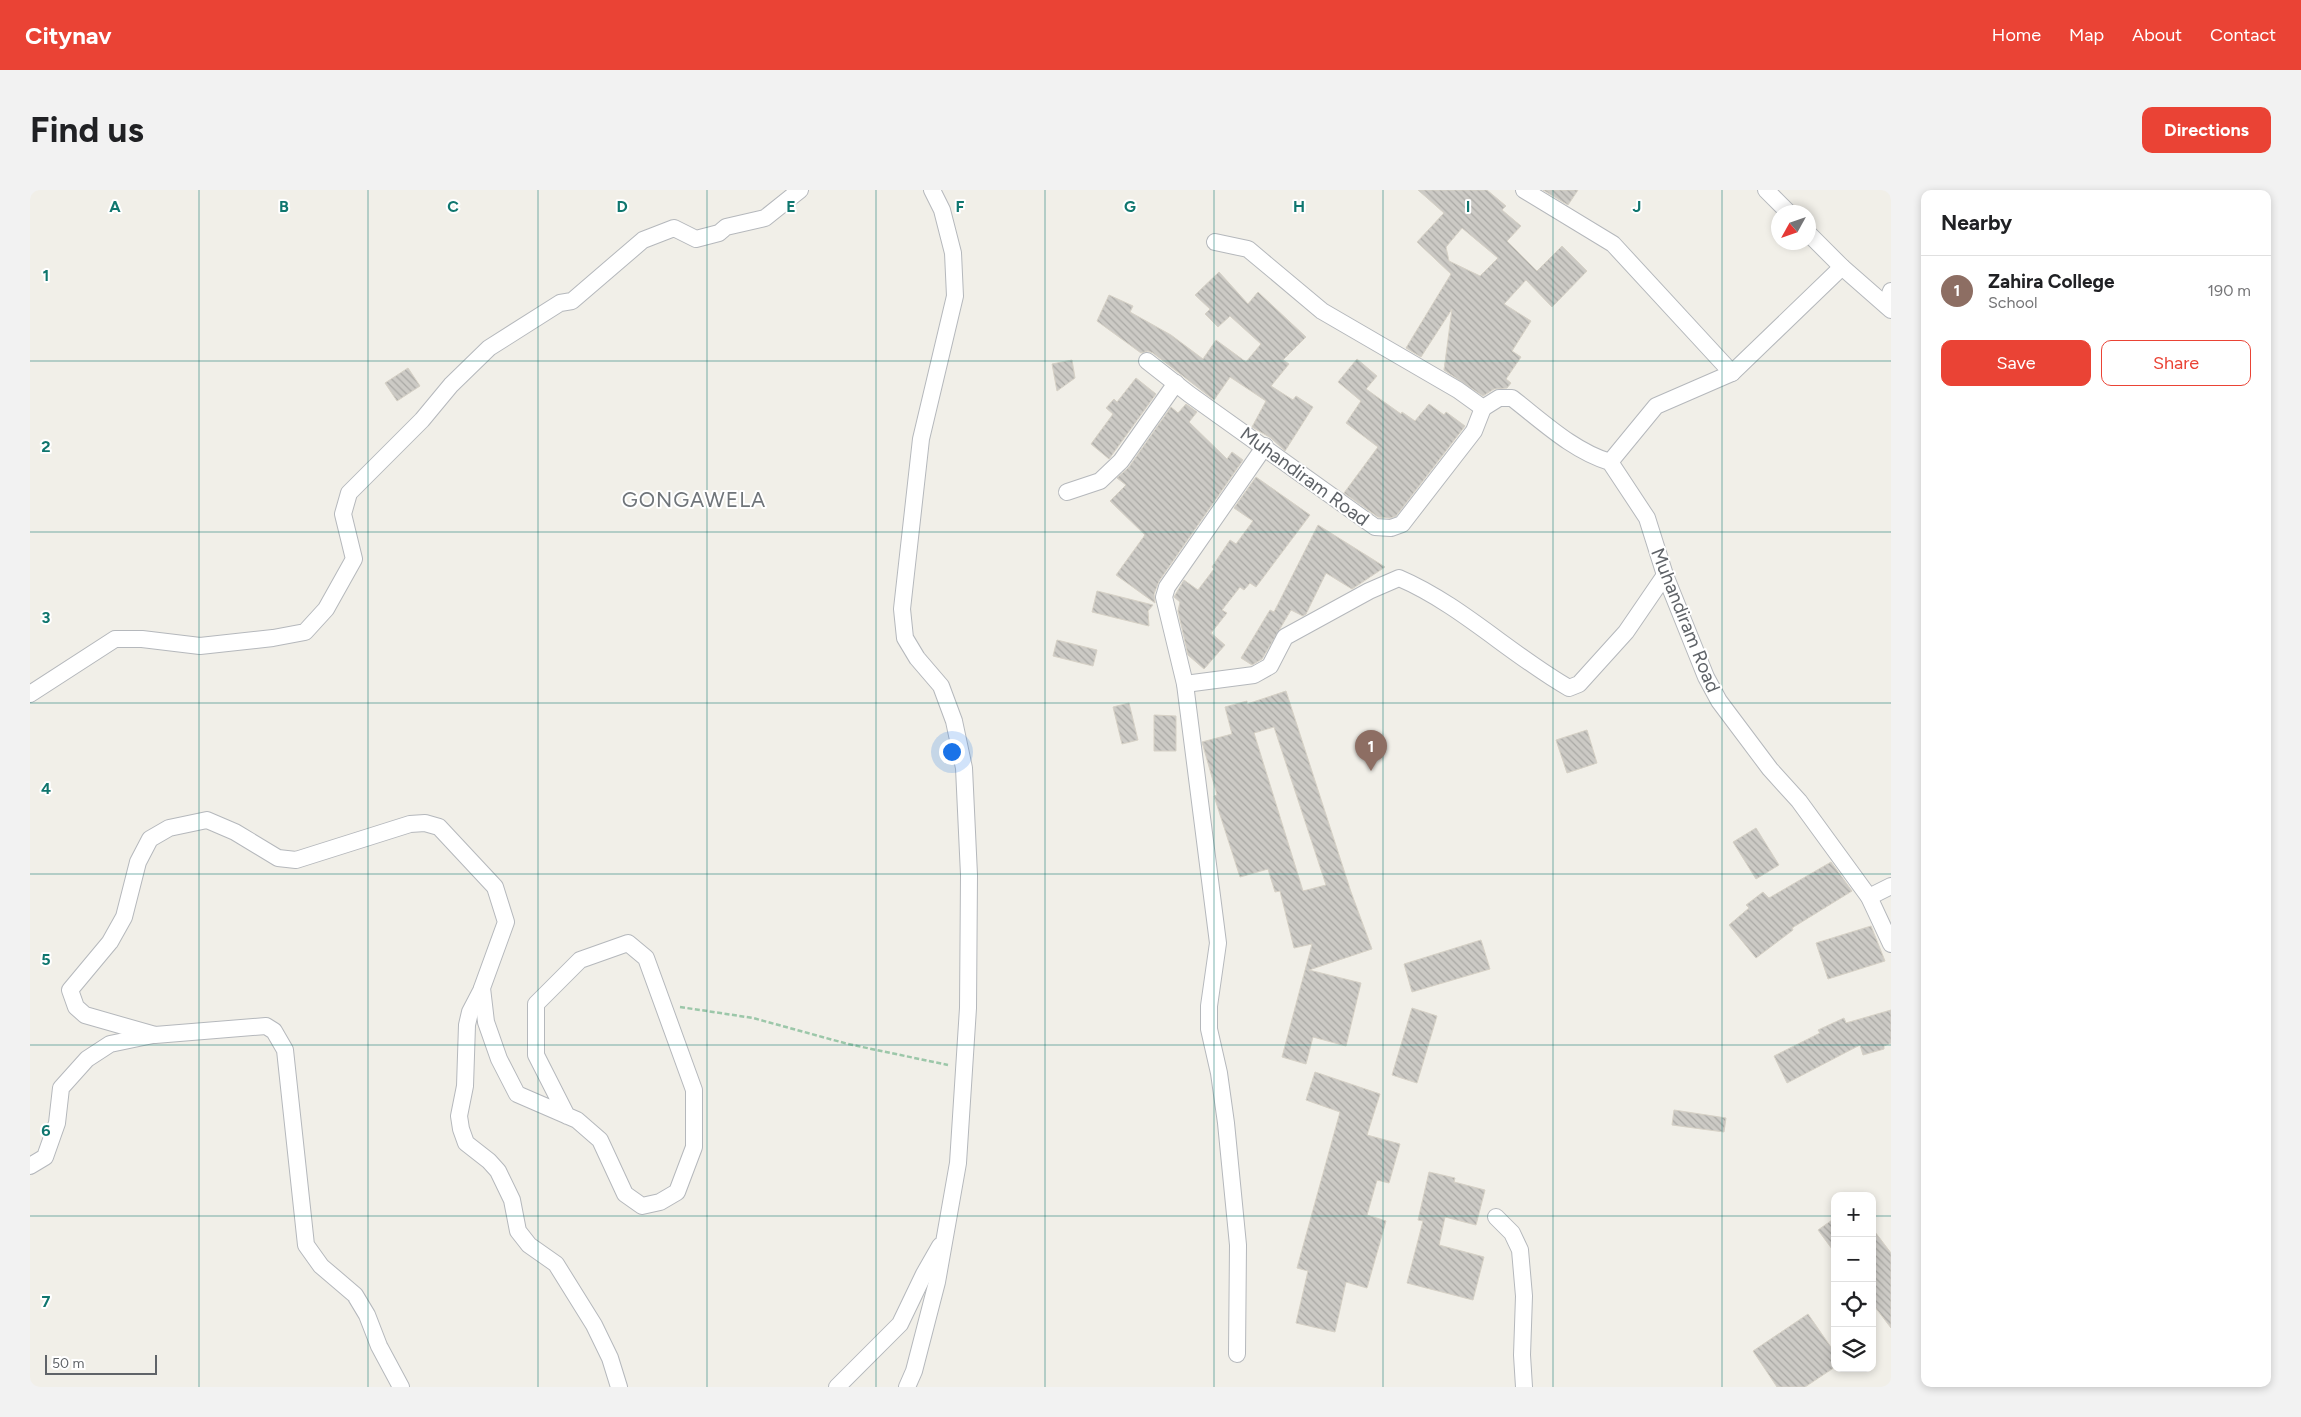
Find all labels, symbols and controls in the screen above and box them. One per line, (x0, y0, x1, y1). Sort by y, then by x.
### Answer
text: Citynav (25, 21, 112, 50)
text: Home (1992, 24, 2041, 46)
text: Map (2069, 24, 2104, 46)
text: About (2132, 24, 2182, 46)
text: Contact (2210, 24, 2276, 46)
button: Directions (2142, 107, 2271, 153)
text: Find us (30, 109, 144, 151)
text: A (109, 197, 121, 216)
text: B (279, 197, 289, 216)
text: C (447, 197, 459, 216)
text: D (616, 197, 628, 216)
text: E (786, 197, 796, 216)
text: F (956, 197, 965, 216)
text: G (1124, 197, 1136, 216)
text: H (1293, 197, 1305, 216)
text: I (1466, 197, 1470, 216)
text: J (1633, 197, 1641, 216)
north arrow (1771, 205, 1816, 250)
text: Nearby (1941, 210, 2012, 235)
text: 1 (43, 266, 49, 285)
text: Zahira College (1988, 270, 2114, 293)
text: 1 (1954, 281, 1960, 300)
text: 190 m (2208, 281, 2251, 300)
text: School (1988, 293, 2038, 312)
button: Save (1941, 340, 2091, 386)
button: Share (2101, 340, 2251, 386)
street label: Muhandiram Road (1236, 422, 1374, 531)
text: 2 (41, 437, 51, 456)
district label: GONGAWELA (622, 487, 766, 512)
street label: Muhandiram Road (1646, 545, 1725, 696)
text: 3 (42, 608, 51, 627)
pin: 1 (1355, 730, 1387, 771)
your location (939, 739, 965, 765)
text: 4 (41, 779, 51, 798)
text: 5 (41, 950, 51, 969)
text: 6 (41, 1121, 51, 1140)
map controls (1831, 1192, 1876, 1372)
button: + (1831, 1192, 1876, 1237)
button: − (1831, 1237, 1876, 1282)
button: locate (1831, 1282, 1876, 1327)
text: 7 (42, 1292, 51, 1311)
button: layers (1831, 1327, 1876, 1372)
scale bar (45, 1352, 158, 1375)
text: 50 m (52, 1355, 84, 1372)

